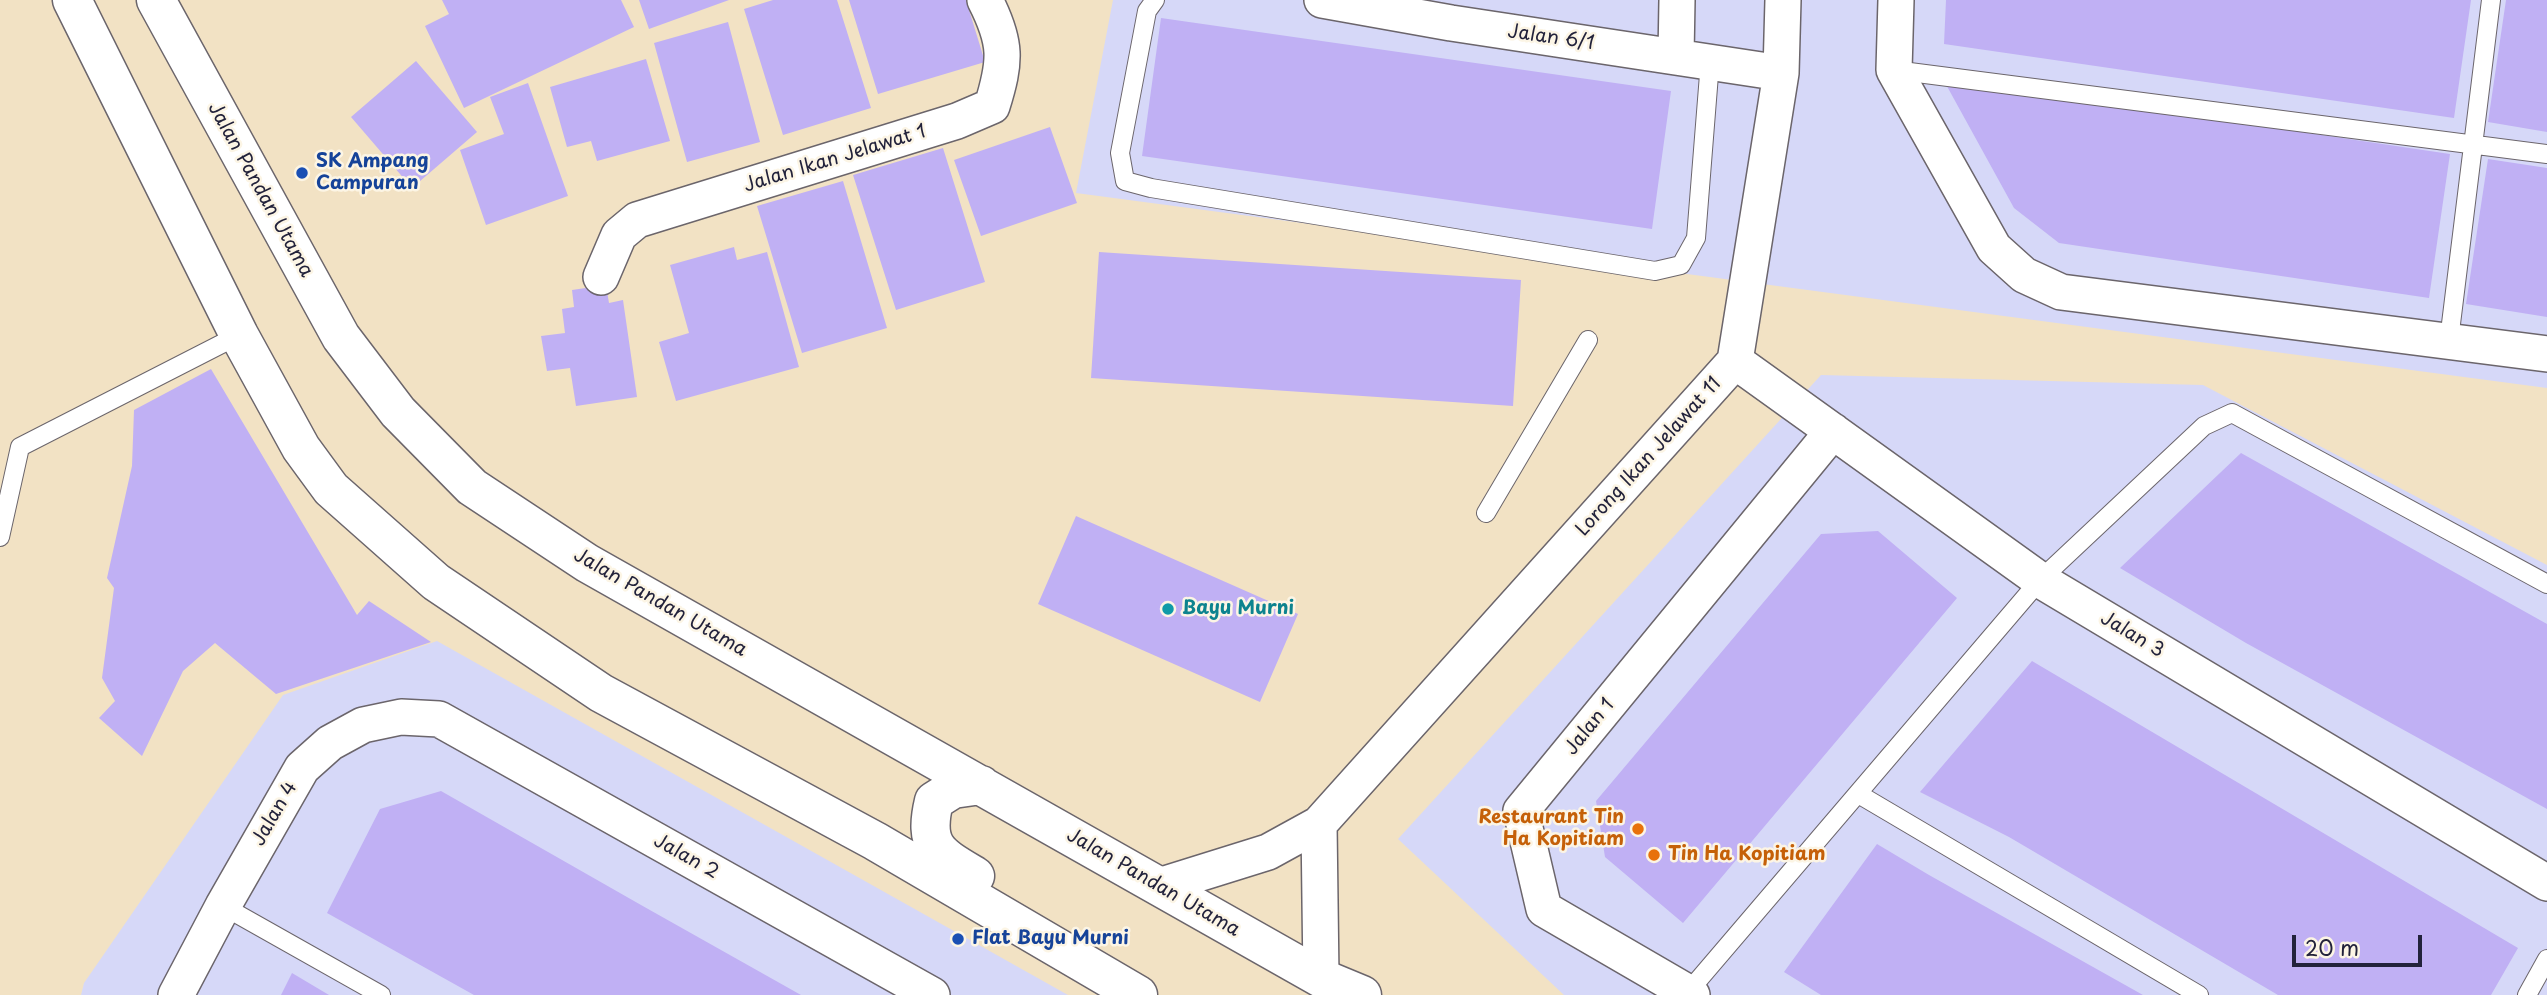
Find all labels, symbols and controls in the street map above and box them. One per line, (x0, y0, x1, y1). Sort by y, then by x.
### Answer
street label: Jalan 6/1 (1506, 21, 1596, 55)
street label: Jalan Pandan Utama (202, 99, 318, 281)
street label: Jalan Ikan Jelawat 1 (741, 120, 929, 198)
place label: SK Ampang Campuran (316, 151, 428, 195)
marker: SK Ampang Campuran (294, 165, 310, 181)
street label: Lorong Ikan Jelawat 11 (1572, 373, 1726, 541)
street label: Jalan Pandan Utama (569, 544, 751, 662)
place label: Bayu Murni (1182, 598, 1294, 620)
marker: Bayu Murni (1160, 601, 1176, 617)
street label: Jalan 3 (2096, 607, 2168, 663)
street label: Jalan 1 (1560, 694, 1620, 760)
street label: Jalan 4 (248, 778, 302, 850)
place label: Restaurant Tin Ha Kopitiam (1478, 807, 1624, 851)
marker: Restaurant Tin Ha Kopitiam (1630, 821, 1646, 837)
street label: Jalan Pandan Utama (1062, 824, 1244, 942)
street label: Jalan 2 (649, 830, 723, 884)
place label: Tin Ha Kopitiam (1668, 844, 1826, 866)
marker: Tin Ha Kopitiam (1646, 847, 1662, 863)
scale bar (2295, 922, 2424, 966)
place label: Flat Bayu Murni (972, 928, 1129, 950)
marker: Flat Bayu Murni (950, 931, 966, 947)
text: 20 m (2305, 931, 2359, 963)

